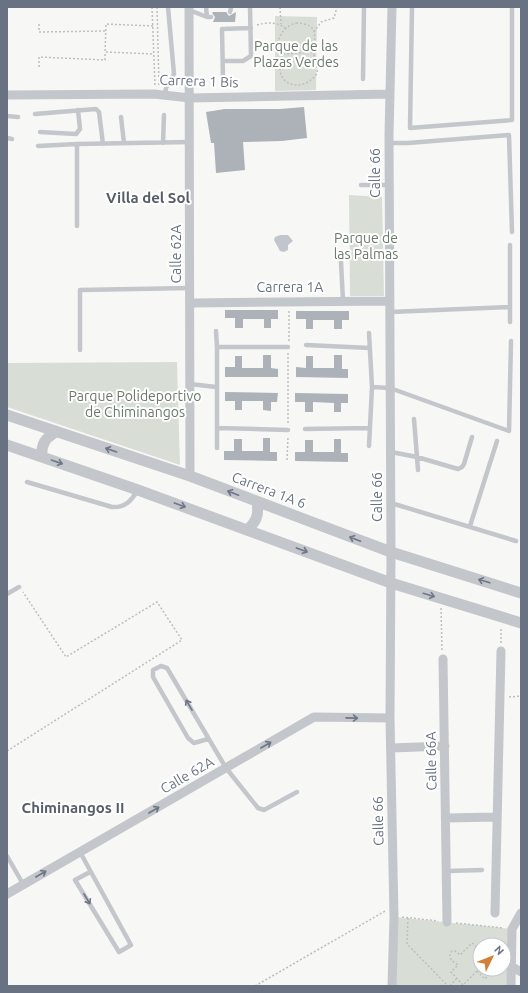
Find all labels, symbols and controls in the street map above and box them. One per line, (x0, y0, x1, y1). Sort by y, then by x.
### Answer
park label: Parque de las Plazas Verdes (253, 38, 339, 70)
street label: Carrera 1 Bis (159, 72, 239, 90)
street label: Calle 66 (367, 148, 383, 198)
district label: Villa del Sol (106, 189, 190, 206)
street label: Calle 62A (168, 225, 184, 283)
park label: Parque de las Palmas (334, 230, 398, 262)
street label: Carrera 1A (257, 279, 323, 295)
park label: Parque Polideportivo de Chiminangos (69, 388, 201, 420)
one-way arrow (105, 445, 117, 453)
one-way arrow (51, 459, 63, 467)
street label: Carrera 1A 6 (230, 469, 308, 511)
street label: Calle 66 (369, 472, 385, 522)
one-way arrow (228, 488, 240, 496)
one-way arrow (174, 502, 186, 510)
one-way arrow (349, 534, 361, 542)
one-way arrow (295, 547, 308, 554)
one-way arrow (477, 577, 490, 584)
one-way arrow (422, 592, 435, 599)
one-way arrow (184, 699, 192, 711)
one-way arrow (345, 714, 358, 722)
street label: Calle 66A (422, 731, 440, 791)
one-way arrow (260, 740, 272, 748)
street label: Calle 62A (157, 753, 217, 797)
street label: Calle 66 (370, 796, 386, 846)
district label: Chiminangos II (22, 799, 124, 816)
one-way arrow (148, 805, 160, 813)
one-way arrow (35, 870, 47, 878)
one-way arrow (83, 893, 91, 904)
north arrow (472, 937, 512, 977)
text: N (492, 943, 507, 957)

